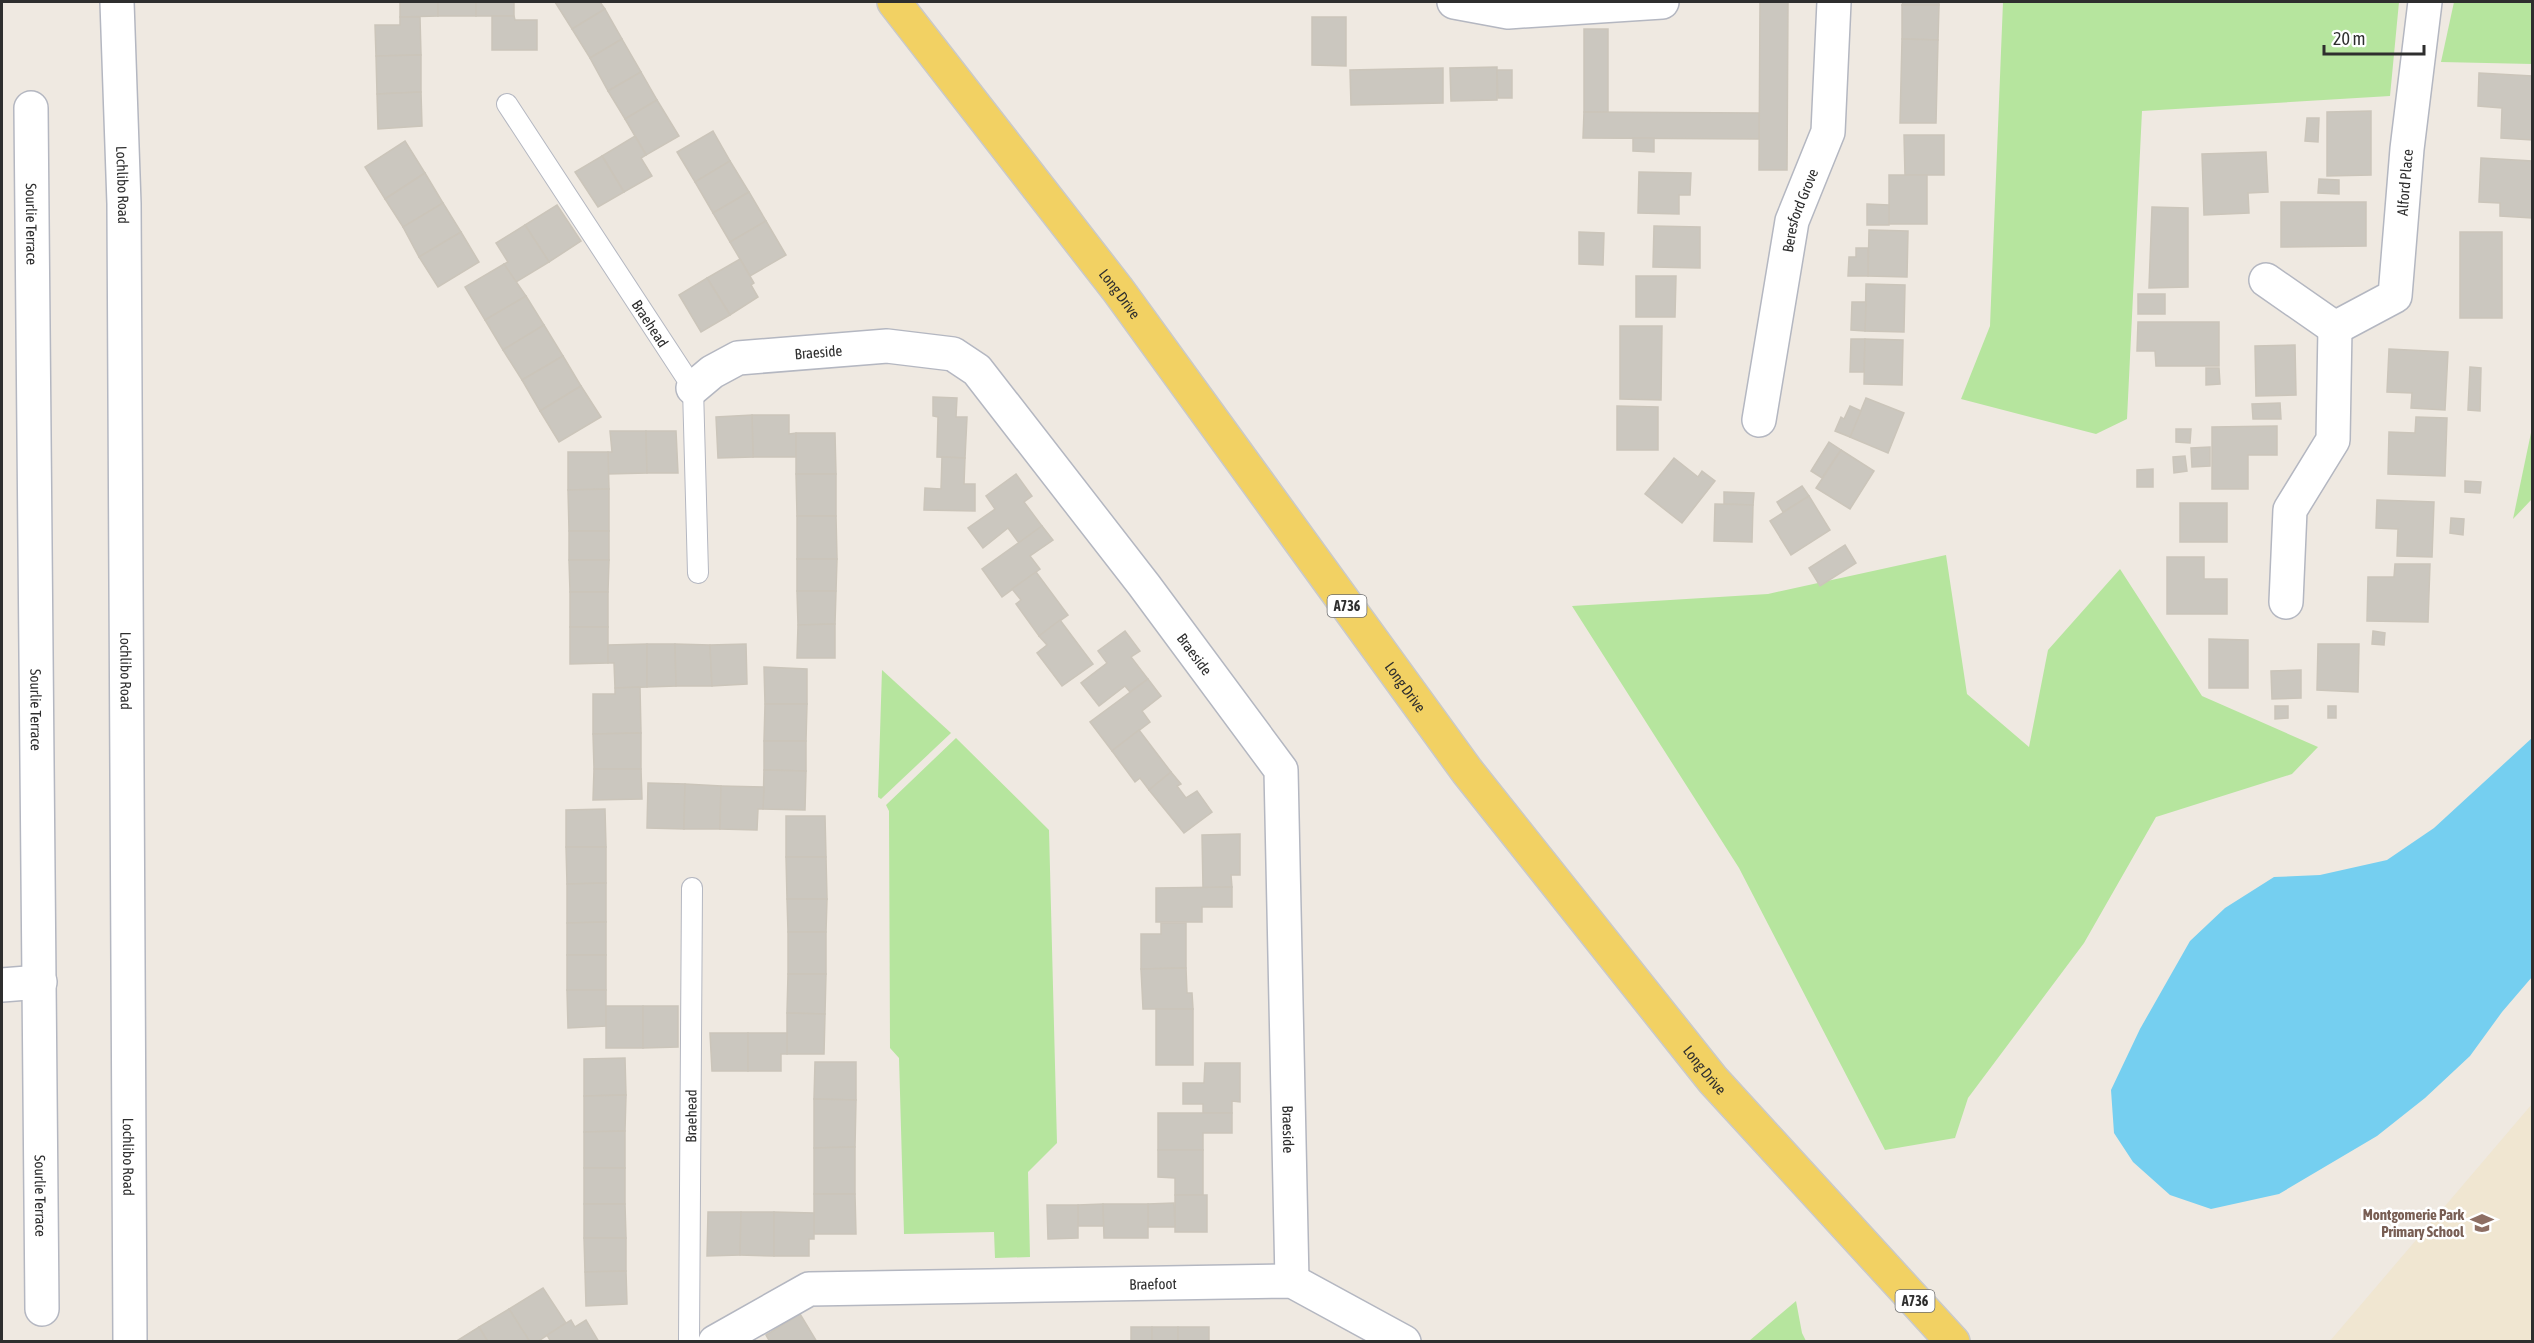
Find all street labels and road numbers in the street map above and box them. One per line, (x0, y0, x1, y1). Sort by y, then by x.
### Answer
street label: Lochlibo Road (113, 146, 133, 224)
street label: Alford Place (2393, 148, 2415, 216)
street label: Beresford Grove (1778, 166, 1821, 253)
street label: Sourlie Terrace (23, 183, 41, 265)
street label: Long Drive (1096, 265, 1144, 322)
street label: Braehead (629, 296, 672, 350)
street label: Braeside (794, 341, 843, 362)
road number: A736 (1328, 595, 1366, 617)
street label: Braeside (1174, 630, 1216, 678)
street label: Lochlibo Road (118, 632, 135, 710)
street label: Long Drive (1382, 658, 1430, 715)
street label: Sourlie Terrace (28, 669, 45, 751)
street label: Long Drive (1680, 1042, 1730, 1098)
street label: Braehead (682, 1089, 699, 1143)
street label: Braeside (1280, 1105, 1298, 1154)
street label: Lochlibo Road (120, 1118, 138, 1196)
street label: Sourlie Terrace (32, 1155, 50, 1237)
street label: Braefoot (1129, 1274, 1177, 1292)
road number: A736 (1896, 1290, 1934, 1312)

